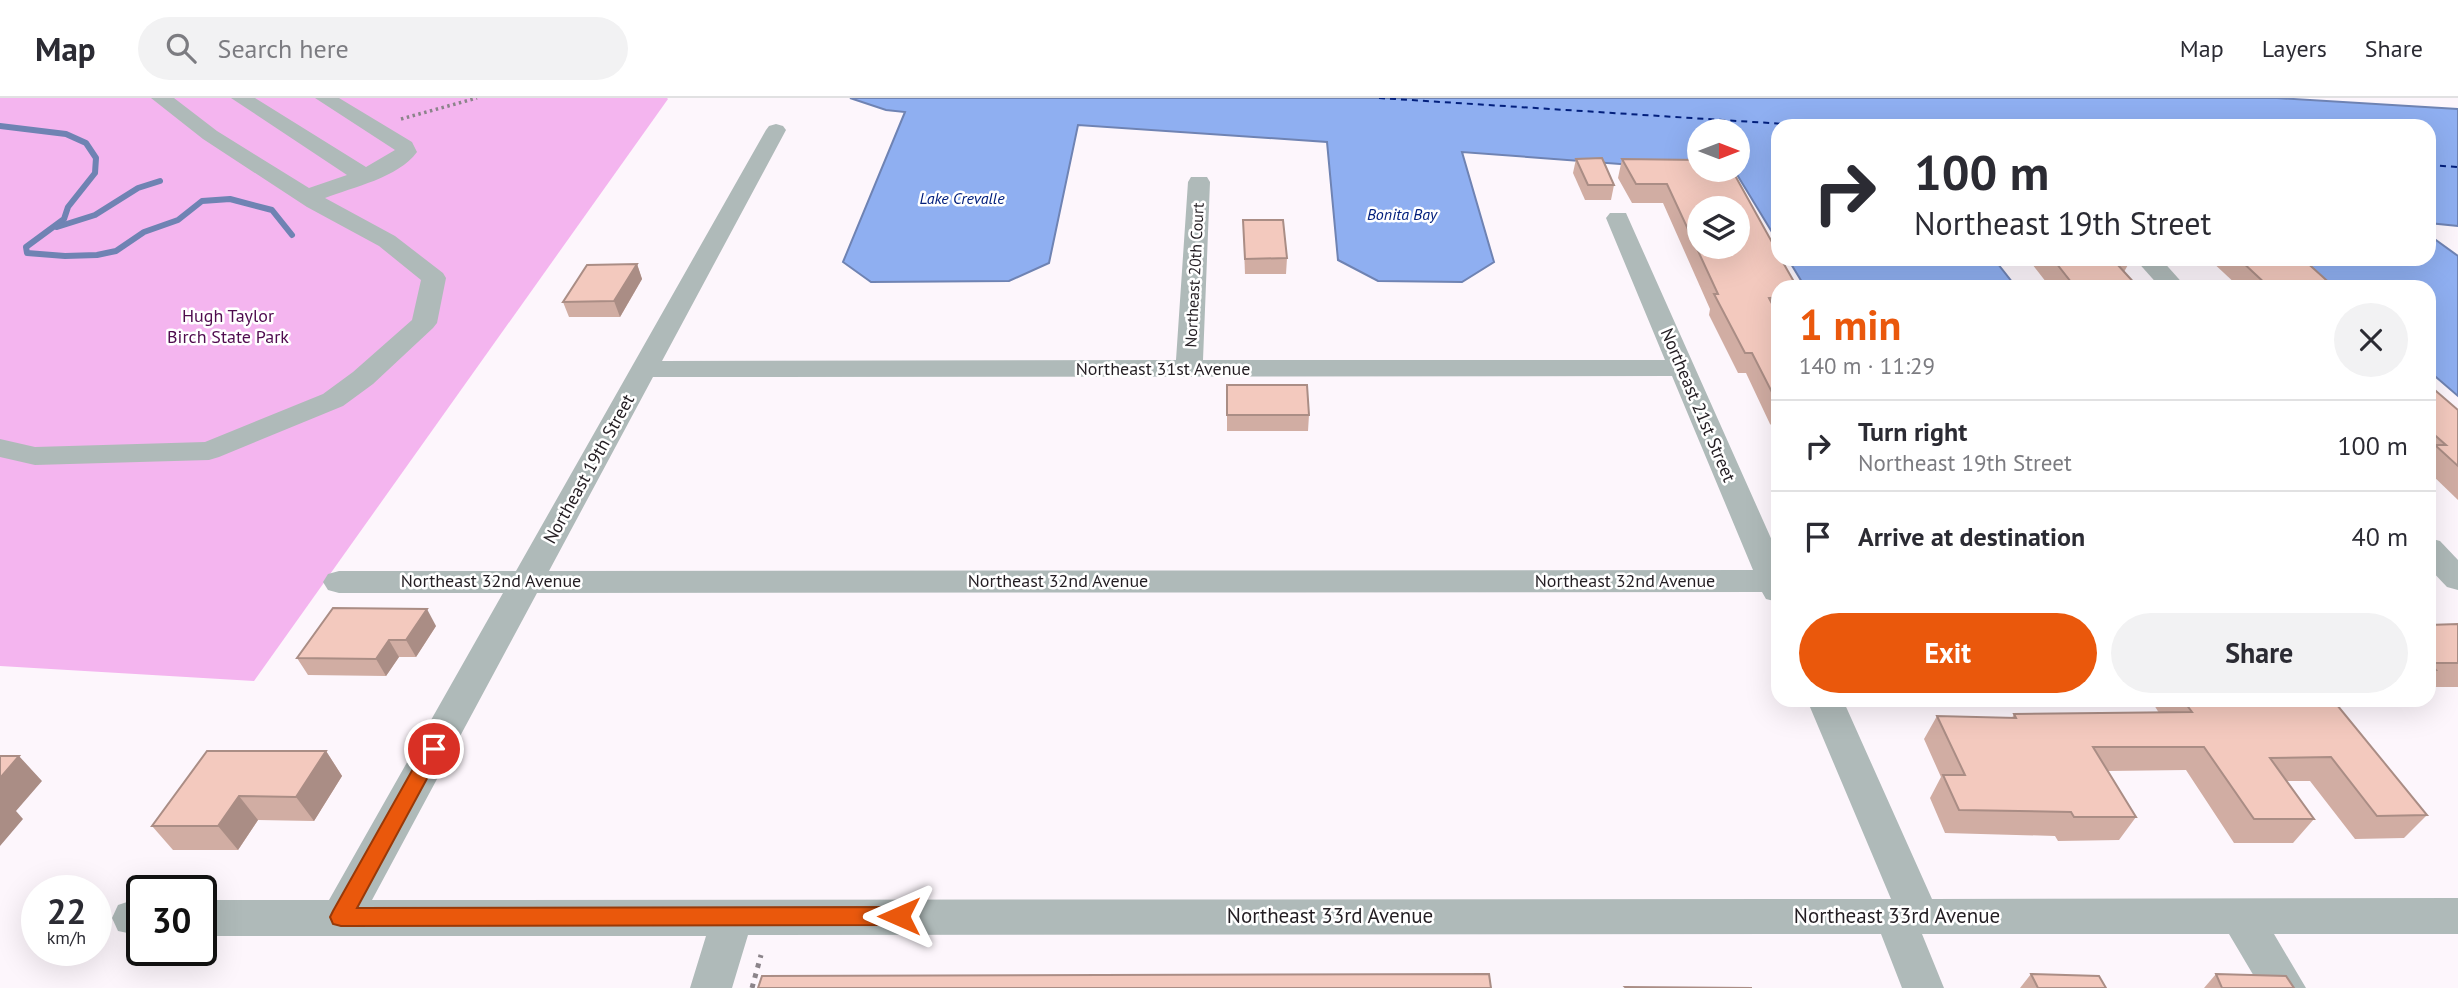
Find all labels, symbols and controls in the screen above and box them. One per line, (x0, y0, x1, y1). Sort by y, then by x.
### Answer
search box (138, 17, 628, 80)
text: Map (35, 27, 96, 70)
icon: search (162, 29, 200, 67)
text: Search here (218, 32, 349, 65)
text: Map (2180, 33, 2224, 64)
text: Layers (2262, 33, 2327, 64)
text: Share (2365, 33, 2423, 64)
north arrow (1687, 119, 1750, 182)
map controls (1687, 119, 1750, 259)
text: 100 m (1914, 140, 2049, 204)
icon: right (1799, 147, 1890, 238)
water label: Lake Crevalle (919, 188, 1005, 208)
button: layers (1687, 196, 1750, 259)
street label: Northeast 20th Court (1180, 202, 1208, 348)
text: Northeast 19th Street (1914, 202, 2211, 244)
water label: Bonita Bay (1367, 204, 1438, 224)
text: 1 min (1799, 297, 1901, 352)
button: close (2334, 303, 2408, 377)
park label: Hugh Taylor Birch State Park (167, 304, 289, 348)
street label: Northeast 21st Street (1656, 324, 1741, 485)
text: 140 m · 11:29 (1799, 351, 1935, 380)
street label: Northeast 31st Avenue (1076, 357, 1250, 380)
street label: Northeast 19th Street (538, 390, 639, 547)
text: Turn right (1858, 415, 1967, 448)
icon: right (1799, 427, 1837, 465)
text: 100 m (2337, 429, 2408, 462)
text: Northeast 19th Street (1858, 448, 2072, 477)
icon: arrive (1799, 518, 1837, 556)
text: Arrive at destination (1858, 520, 2085, 553)
text: 40 m (2352, 520, 2408, 553)
street label: Northeast 32nd Avenue (401, 569, 581, 592)
street label: Northeast 32nd Avenue (968, 569, 1148, 592)
street label: Northeast 32nd Avenue (1535, 569, 1715, 592)
button: Exit (1799, 613, 2097, 693)
button: Share (2111, 613, 2408, 693)
pin (404, 719, 464, 779)
icon: arrive (415, 730, 453, 768)
speed limit sign: 30 (126, 875, 217, 966)
position arrow (862, 879, 936, 953)
text: 22 (47, 888, 86, 934)
street label: Northeast 33rd Avenue (1227, 902, 1433, 929)
street label: Northeast 33rd Avenue (1794, 902, 2000, 929)
text: km/h (47, 926, 86, 949)

